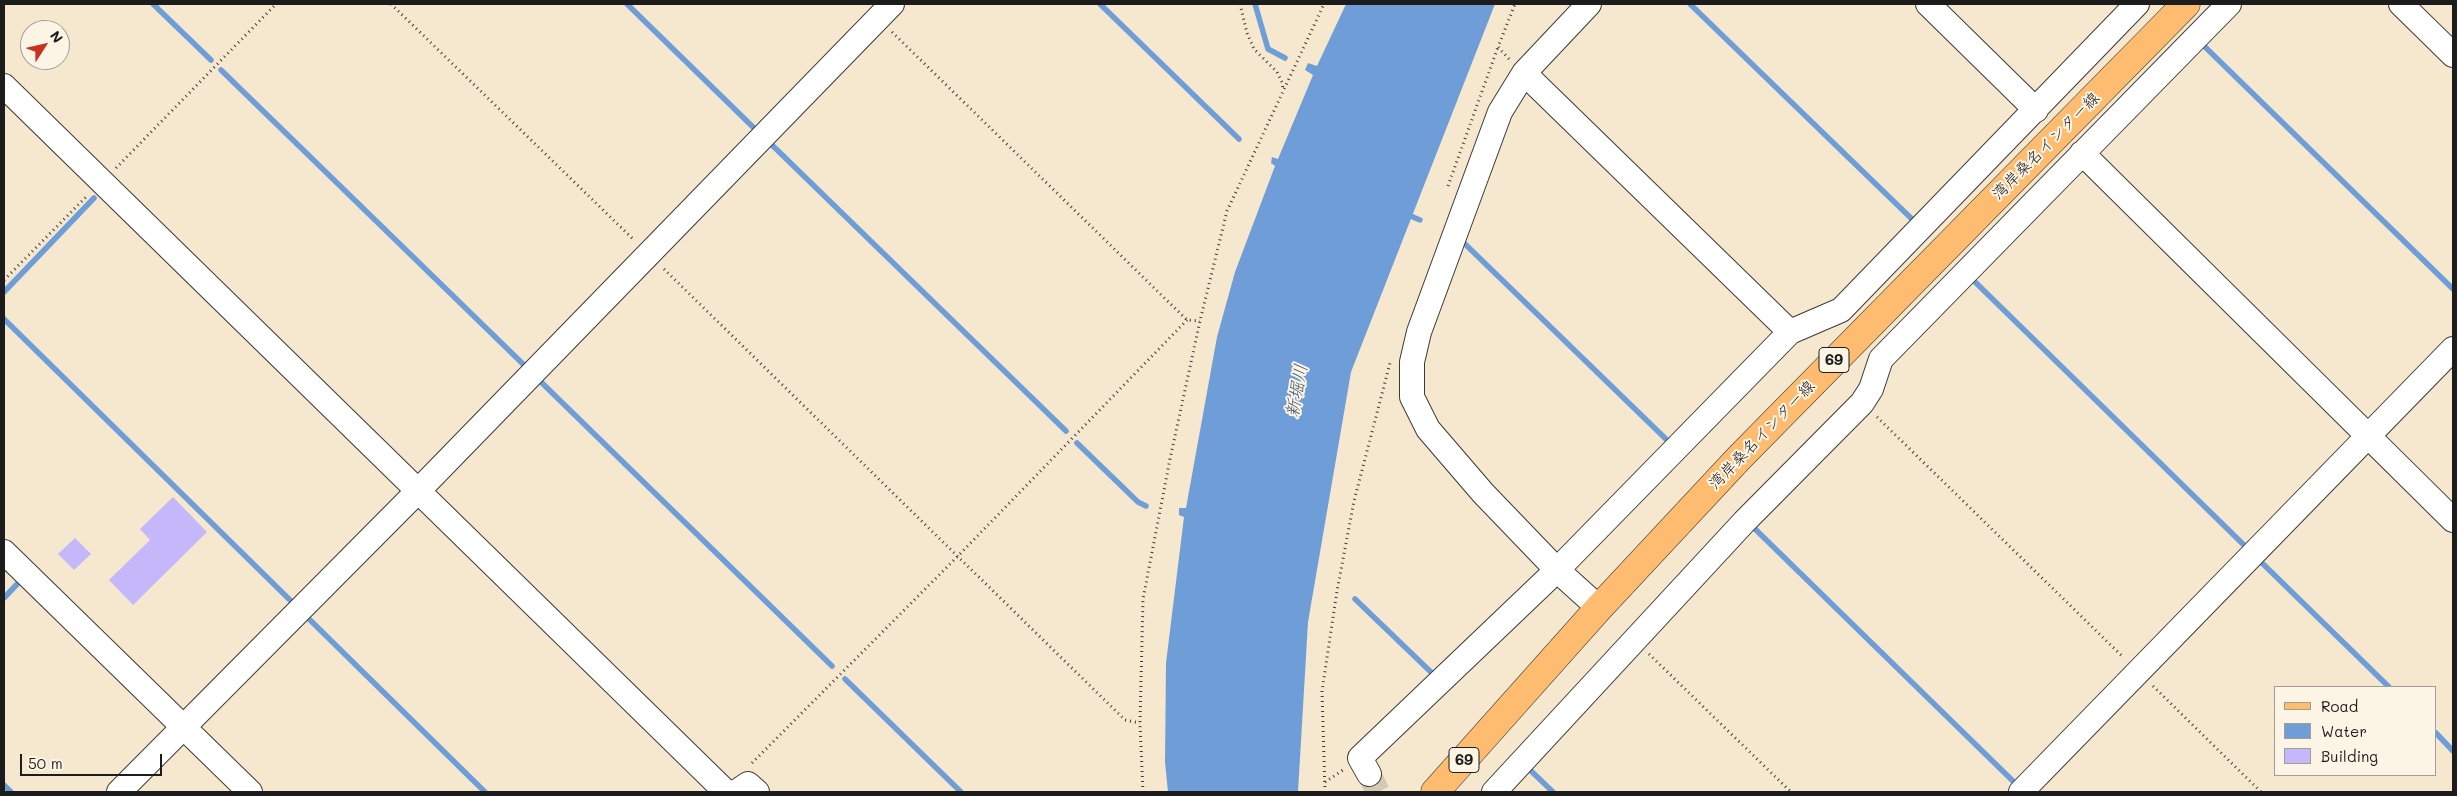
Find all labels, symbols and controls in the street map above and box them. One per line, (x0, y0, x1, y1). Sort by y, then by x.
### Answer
north arrow (20, 20, 70, 70)
text: N (46, 27, 68, 46)
street label: 湾岸桑名インター線 (1988, 88, 2104, 204)
road number: 69 (1819, 348, 1849, 372)
water label: 新堀川 (1282, 363, 1312, 419)
street label: 湾岸桑名インター線 (1705, 377, 1819, 493)
legend (2274, 686, 2437, 776)
text: Road (2321, 696, 2358, 716)
text: Water (2321, 721, 2367, 741)
scale bar (22, 744, 165, 776)
text: Building (2321, 746, 2378, 766)
road number: 69 (1449, 748, 1479, 772)
text: 50 m (28, 753, 63, 773)

